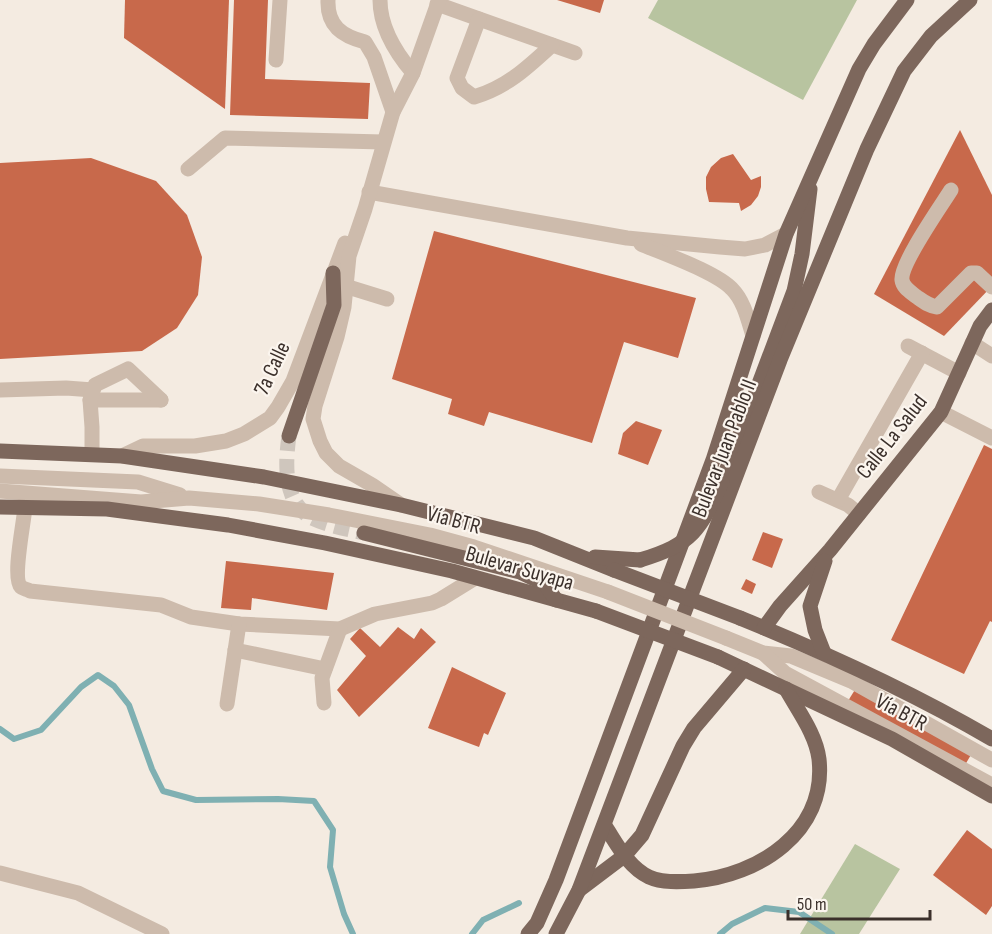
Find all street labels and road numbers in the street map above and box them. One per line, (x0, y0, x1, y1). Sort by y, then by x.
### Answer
street label: 7a Calle (248, 337, 296, 400)
street label: Bulevar Juan Pablo II (686, 376, 763, 521)
street label: Calle La Salud (851, 389, 934, 485)
street label: Vía BTR (424, 500, 484, 541)
street label: Bulevar Suyapa (462, 540, 577, 597)
street label: Vía BTR (871, 688, 932, 737)

